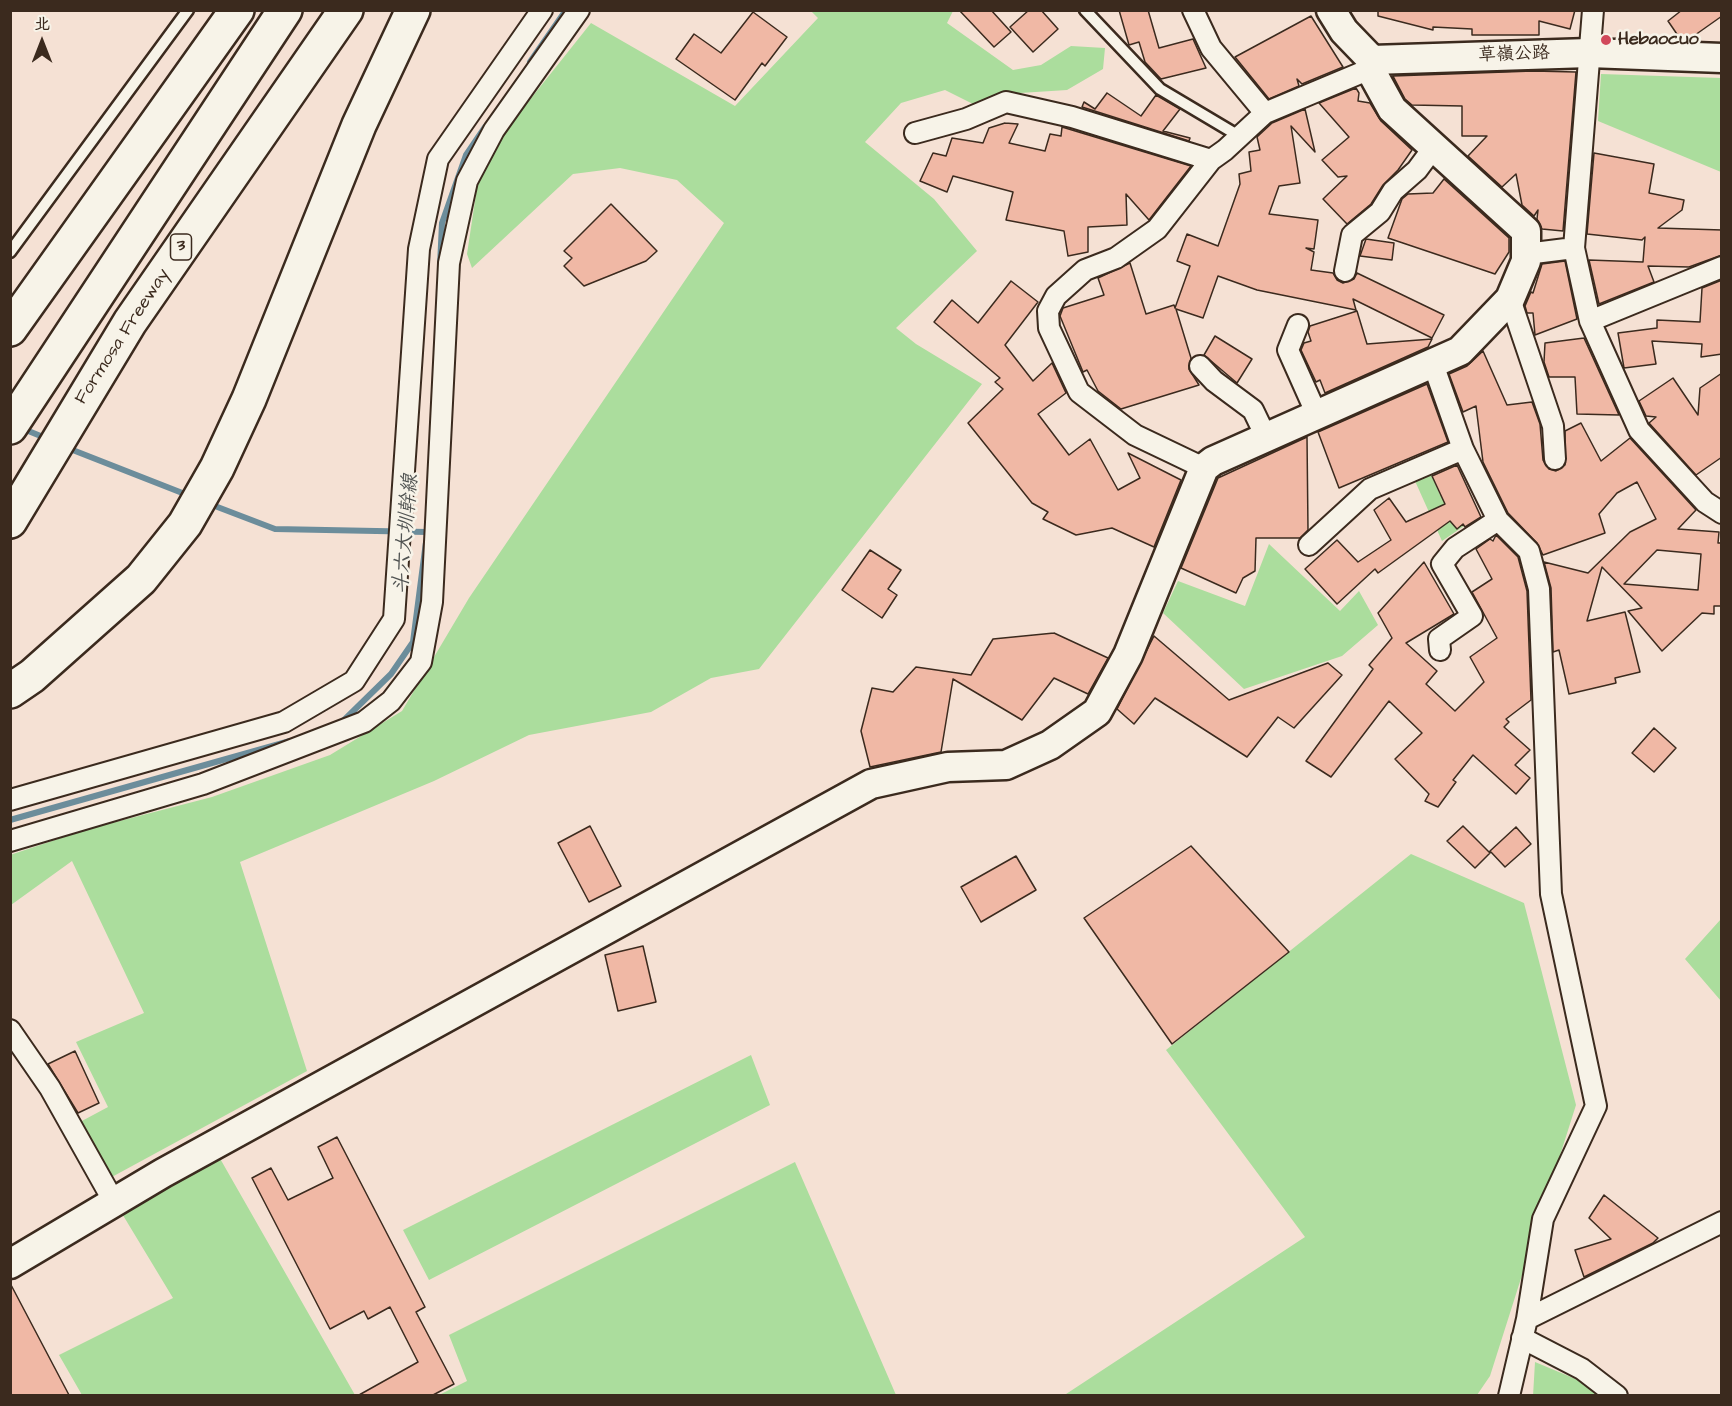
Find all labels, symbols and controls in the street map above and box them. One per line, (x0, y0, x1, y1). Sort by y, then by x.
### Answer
north arrow (12, 12, 72, 72)
text: 北 (34, 13, 50, 35)
place label: Hebaocuo (1618, 29, 1699, 51)
marker: Hebaocuo (1599, 33, 1613, 47)
street label: 草嶺公路 (1478, 43, 1550, 67)
road number: 3 (170, 234, 192, 260)
street label: Formosa Freeway (71, 265, 175, 409)
water label: 斗六大圳幹線 (390, 473, 424, 595)

